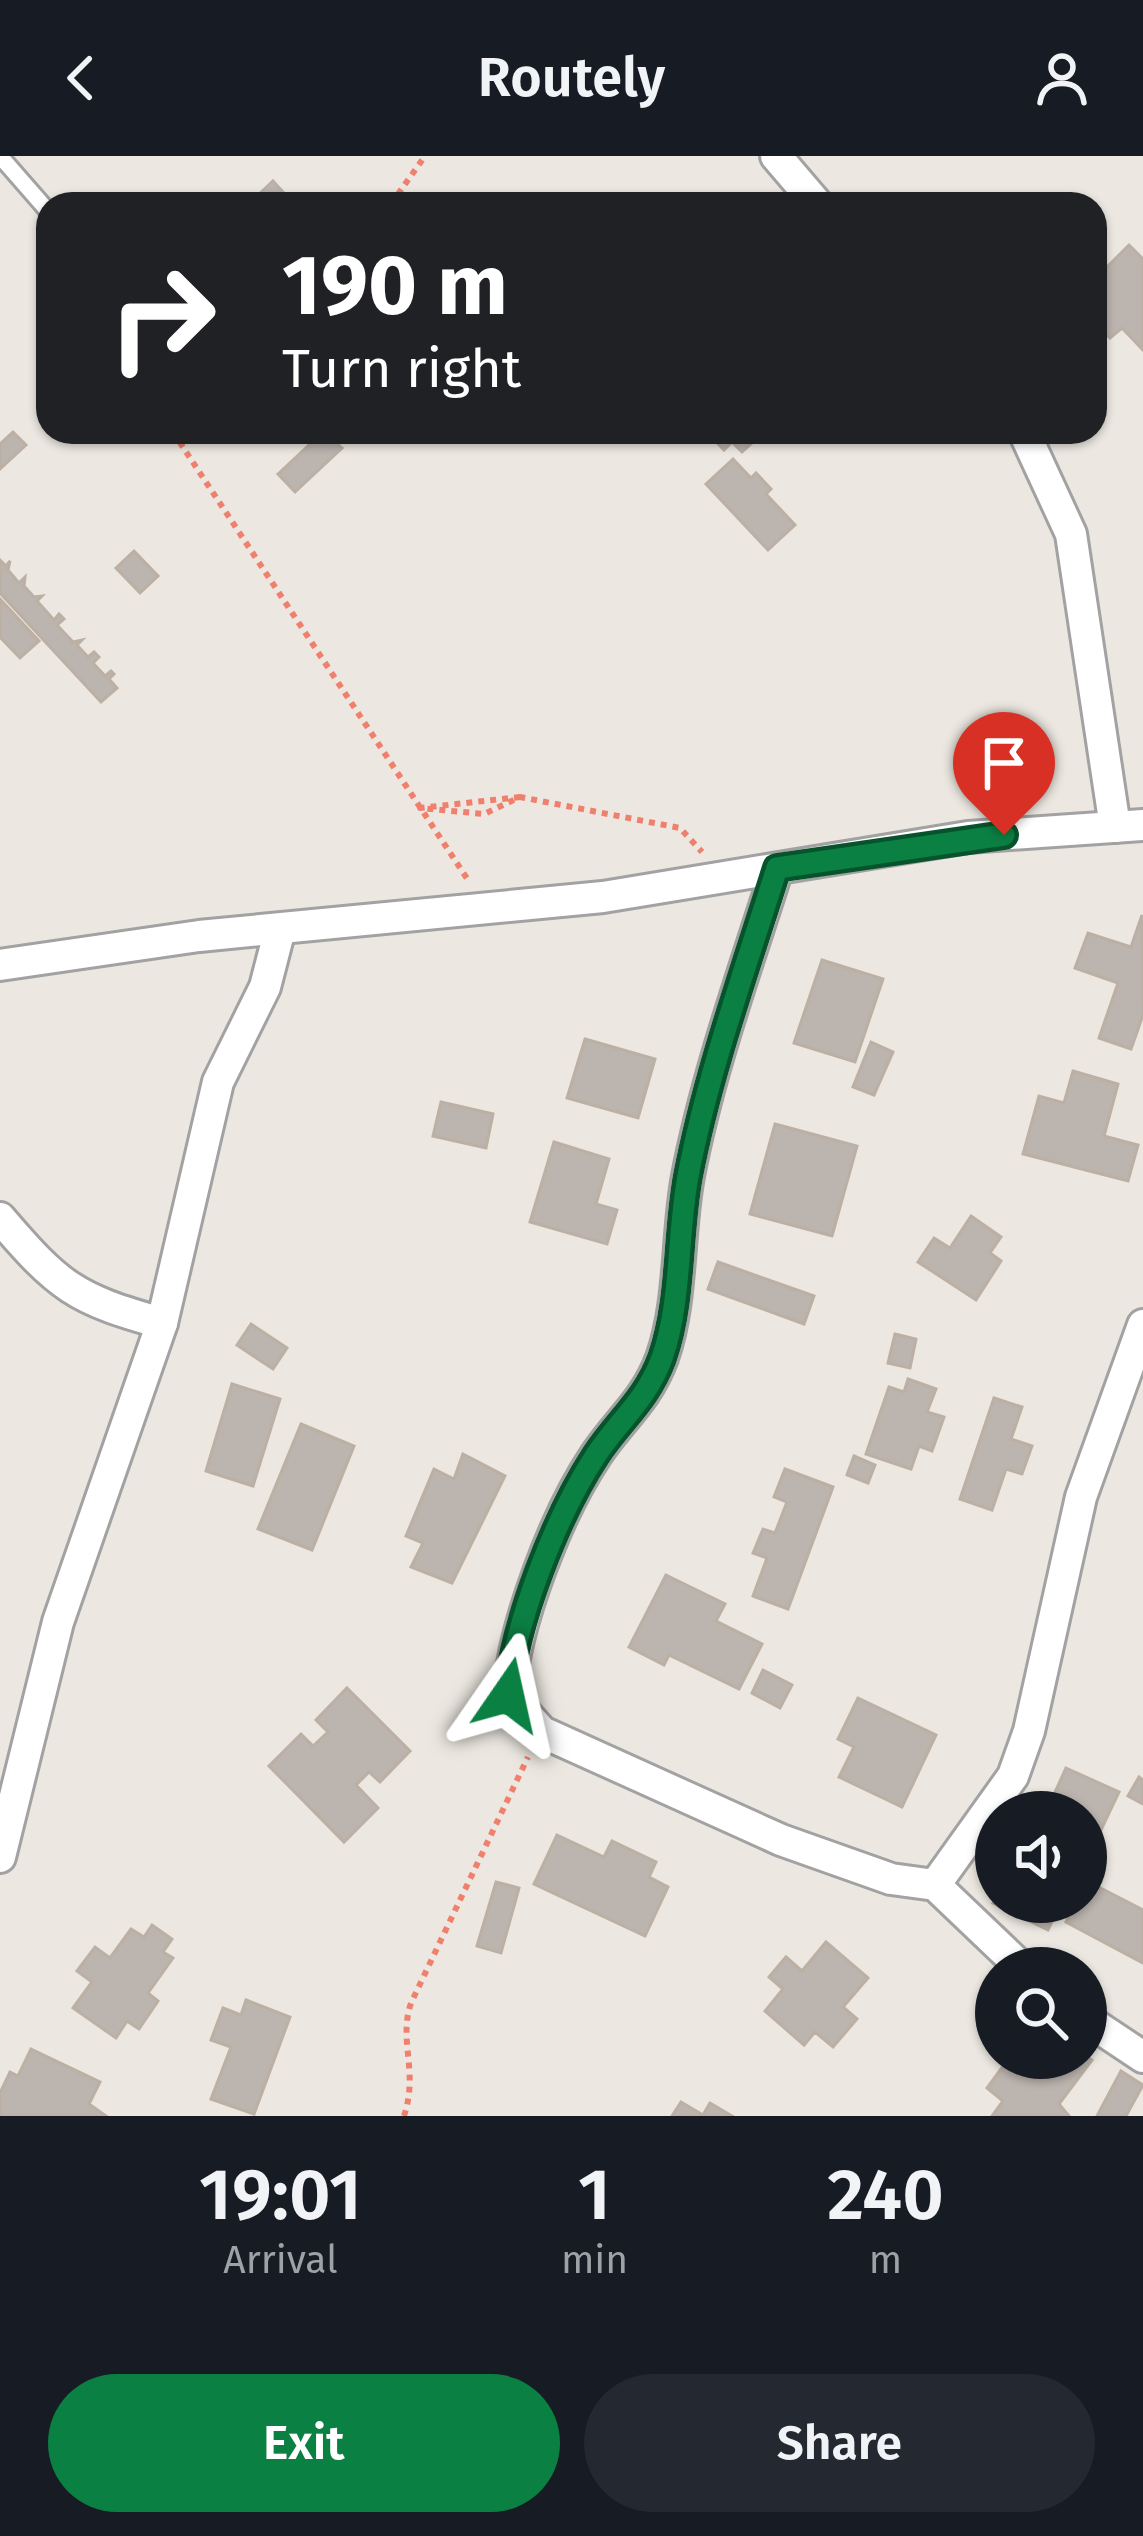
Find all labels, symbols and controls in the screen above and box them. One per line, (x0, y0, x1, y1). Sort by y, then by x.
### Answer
icon: back (48, 45, 114, 111)
icon: person (1029, 45, 1095, 111)
text: Routely (478, 46, 665, 110)
text: 190 m (282, 235, 508, 336)
icon: right (84, 240, 240, 396)
text: Turn right (282, 337, 521, 401)
pin (953, 712, 1055, 835)
icon: arrive (971, 730, 1037, 796)
position arrow (445, 1632, 571, 1758)
map controls (975, 1791, 1107, 2079)
button: sound (975, 1791, 1107, 1923)
button: search (975, 1947, 1107, 2079)
text: 19:01 (199, 2152, 362, 2238)
text: 1 (578, 2152, 611, 2238)
text: 240 (827, 2152, 944, 2238)
text: Arrival (223, 2237, 338, 2283)
text: min (561, 2237, 628, 2283)
text: m (869, 2237, 902, 2283)
button: Exit (48, 2374, 560, 2512)
button: Share (584, 2374, 1095, 2512)

